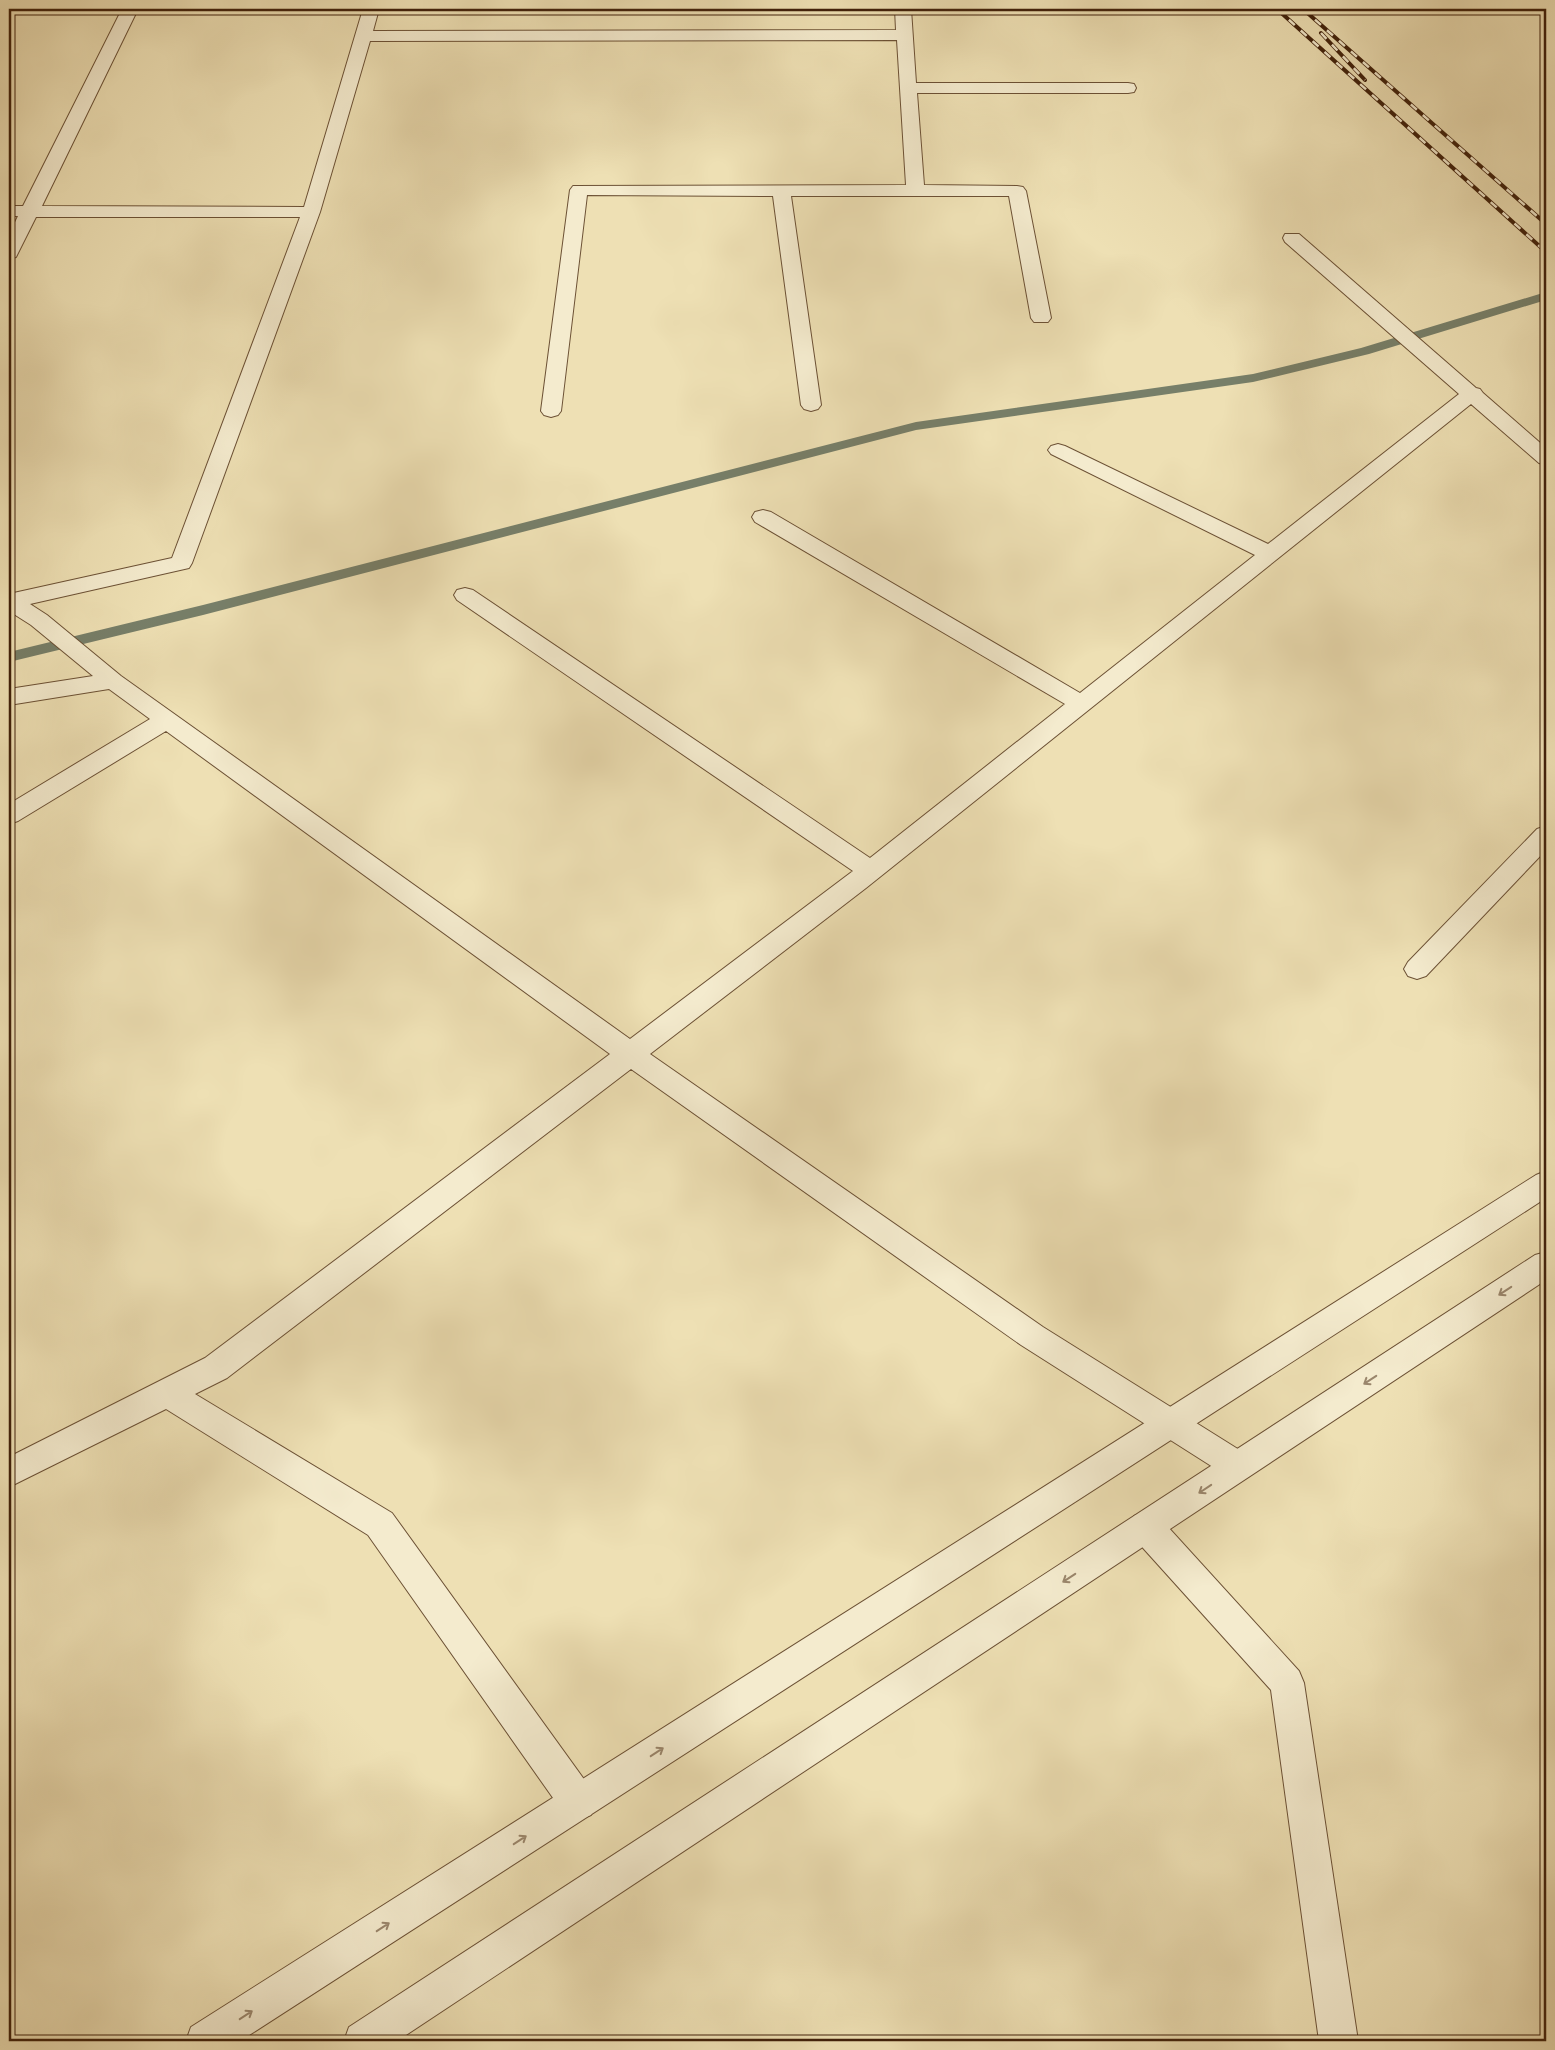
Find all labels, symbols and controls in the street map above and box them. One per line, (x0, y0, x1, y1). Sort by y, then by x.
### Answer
one-way arrow (1499, 1286, 1513, 1296)
one-way arrow (1363, 1375, 1377, 1385)
one-way arrow (1198, 1484, 1212, 1494)
one-way arrow (1062, 1573, 1076, 1583)
one-way arrow (649, 1747, 663, 1757)
one-way arrow (512, 1835, 526, 1845)
one-way arrow (375, 1922, 389, 1932)
one-way arrow (239, 2010, 253, 2020)

